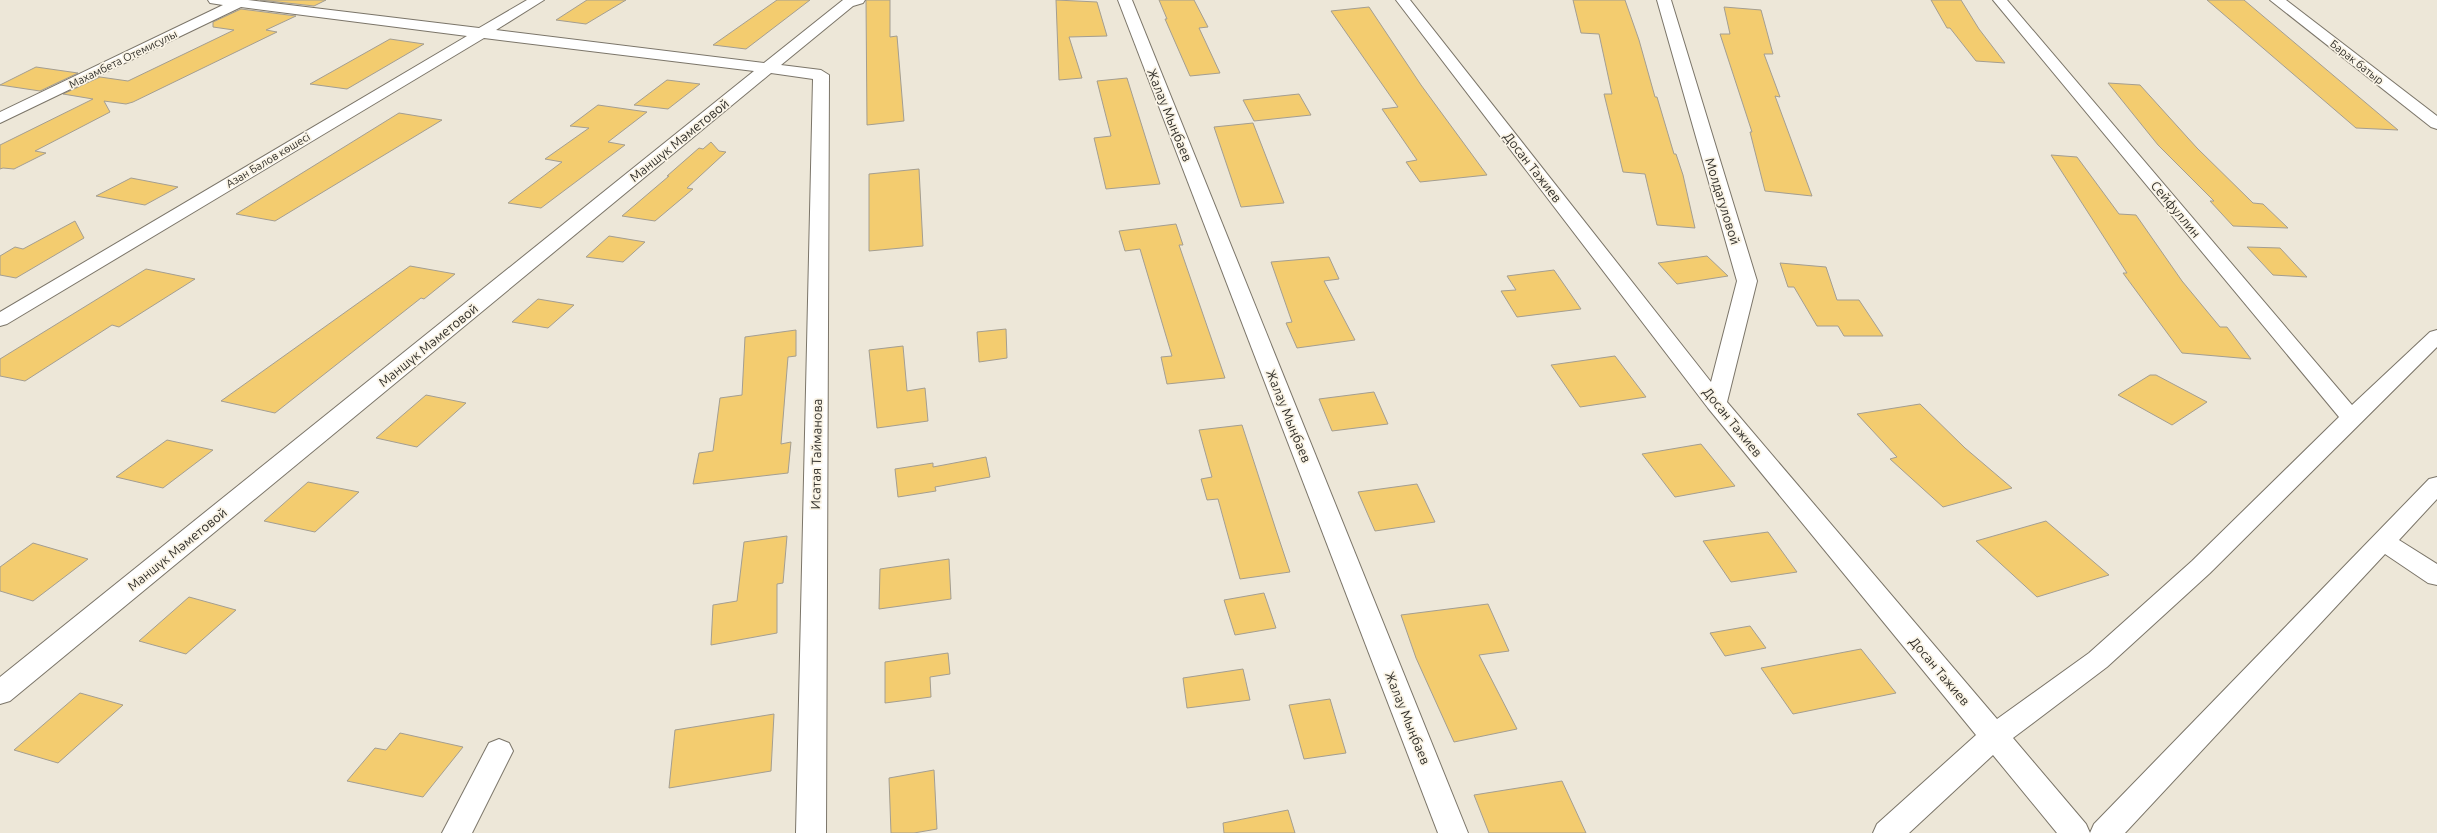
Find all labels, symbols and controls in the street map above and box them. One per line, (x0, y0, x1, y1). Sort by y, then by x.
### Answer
street label: Махамбета Отемисулы (67, 28, 179, 90)
street label: Барак батыр (2328, 37, 2386, 87)
street label: Жалау Мыңбаев (1145, 67, 1195, 163)
street label: Маншүк Мәметовой (627, 96, 731, 184)
street label: Досан Тажиев (1501, 129, 1565, 205)
street label: Азан Балов көшесі (224, 130, 312, 190)
street label: Молдагуловой (1703, 156, 1743, 246)
street label: Сейфуллин (2148, 178, 2204, 240)
street label: Маншүк Мәметовой (376, 301, 480, 389)
street label: Жалау Мыңбаев (1264, 368, 1314, 464)
street label: Досан Тажиев (1701, 385, 1765, 459)
street label: Исатая Тайманова (808, 399, 824, 509)
street label: Маншүк Мәметовой (125, 505, 229, 593)
street label: Досан Тажиев (1907, 634, 1973, 708)
street label: Жалау Мыңбаев (1383, 670, 1433, 766)

